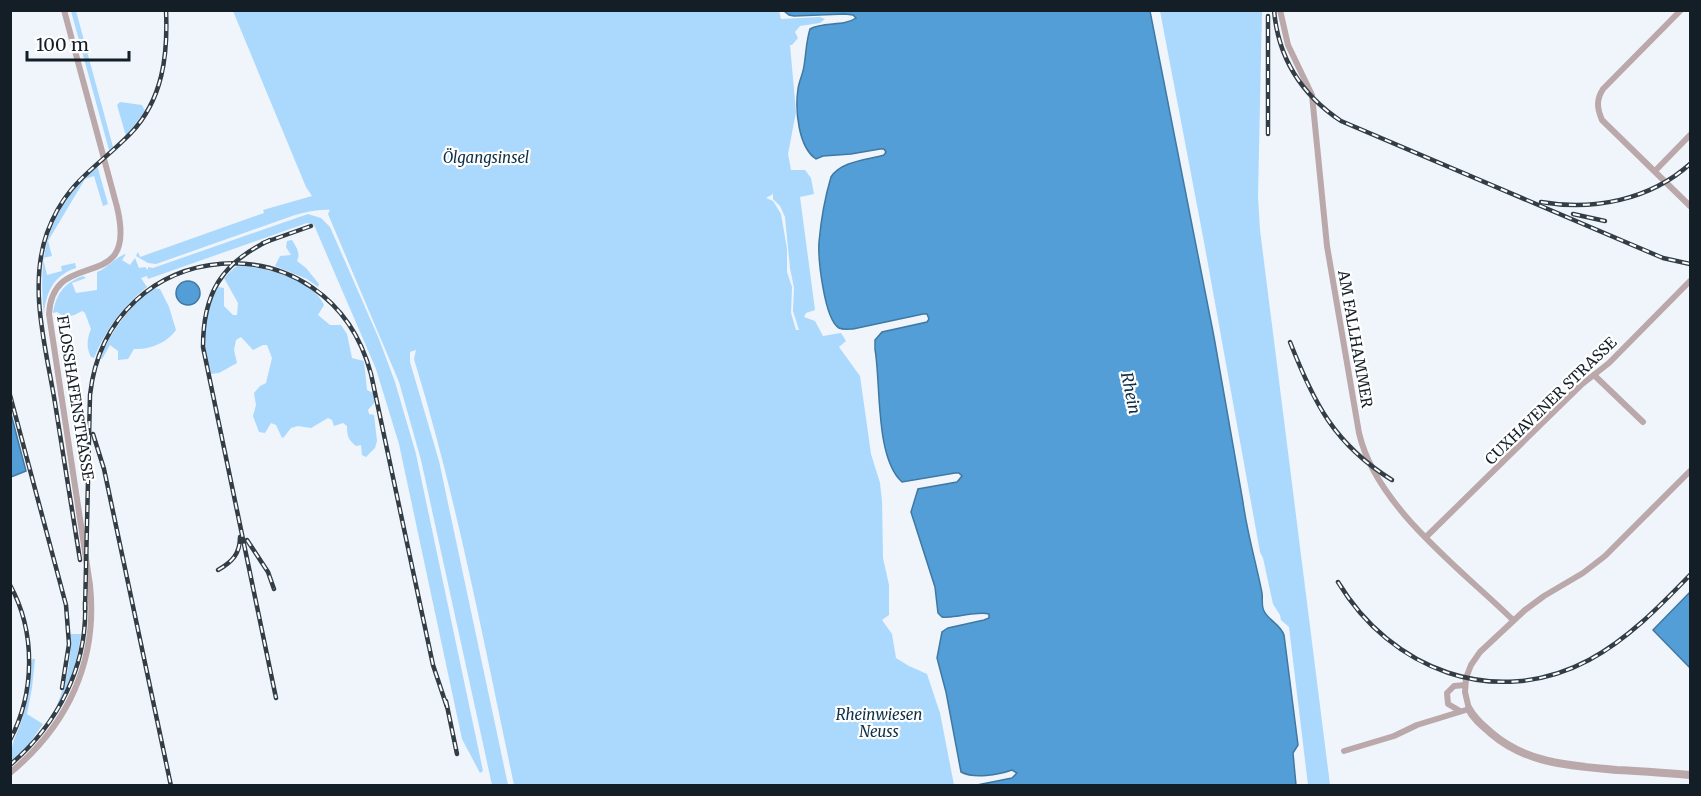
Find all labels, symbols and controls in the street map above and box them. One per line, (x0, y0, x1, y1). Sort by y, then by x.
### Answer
scale bar (27, 24, 129, 62)
text: 100 m (36, 33, 89, 56)
park label: Ölgangsinsel (443, 148, 529, 167)
street label: AM FALLHAMMER (1334, 268, 1377, 410)
street label: FLOSSHAFENSTRASSE (53, 314, 98, 482)
street label: CUXHAVENER STRASSE (1481, 332, 1621, 469)
water label: Rhein (1117, 370, 1145, 416)
park label: Rheinwiesen Neuss (836, 705, 922, 741)

